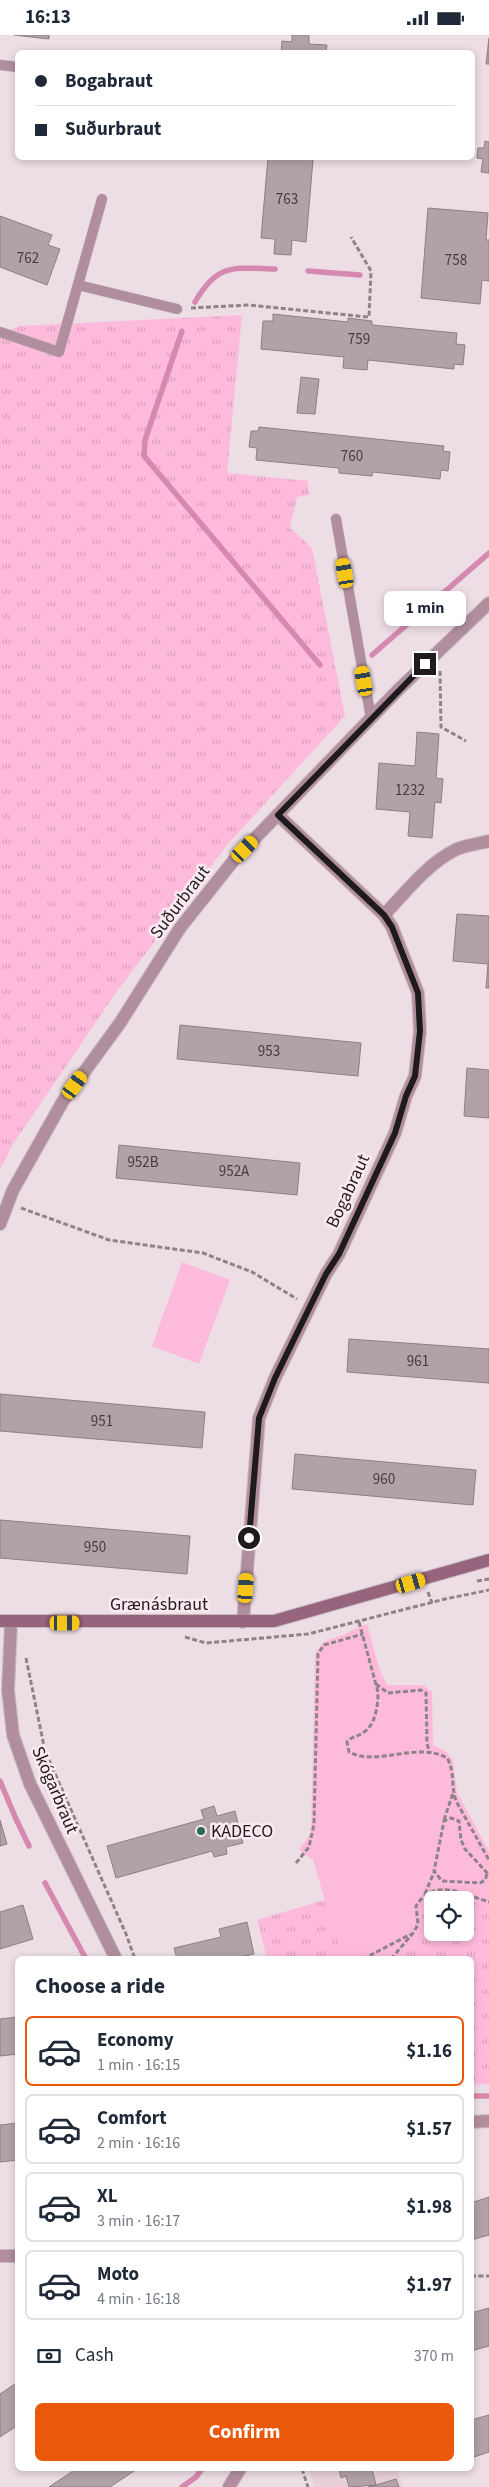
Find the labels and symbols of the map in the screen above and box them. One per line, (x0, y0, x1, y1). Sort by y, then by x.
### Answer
house number: 763 (276, 189, 298, 210)
house number: 762 (17, 248, 39, 269)
house number: 758 (445, 250, 467, 271)
house number: 759 (348, 329, 370, 350)
house number: 760 (341, 446, 363, 467)
car (335, 557, 354, 589)
callout: 1 min (384, 591, 466, 627)
route end (414, 653, 436, 675)
car (354, 665, 373, 697)
house number: 1232 (395, 780, 425, 801)
car (229, 833, 260, 865)
street label: Suðurbraut (144, 860, 216, 944)
house number: 953 (258, 1041, 280, 1062)
car (60, 1068, 89, 1102)
street label: Bogabraut (320, 1150, 376, 1232)
house number: 952B (127, 1152, 159, 1173)
house number: 952A (219, 1161, 250, 1182)
house number: 961 (407, 1351, 429, 1372)
house number: 951 (91, 1411, 113, 1432)
house number: 960 (373, 1469, 395, 1490)
route start (238, 1527, 260, 1549)
house number: 950 (84, 1537, 106, 1558)
car (394, 1572, 427, 1594)
car (237, 1573, 254, 1603)
street label: Grænásbraut (110, 1592, 208, 1617)
car (50, 1616, 80, 1631)
street label: Skógarbraut (25, 1742, 85, 1838)
place label: KADECO (211, 1819, 273, 1844)
marker: KADECO (195, 1825, 207, 1837)

